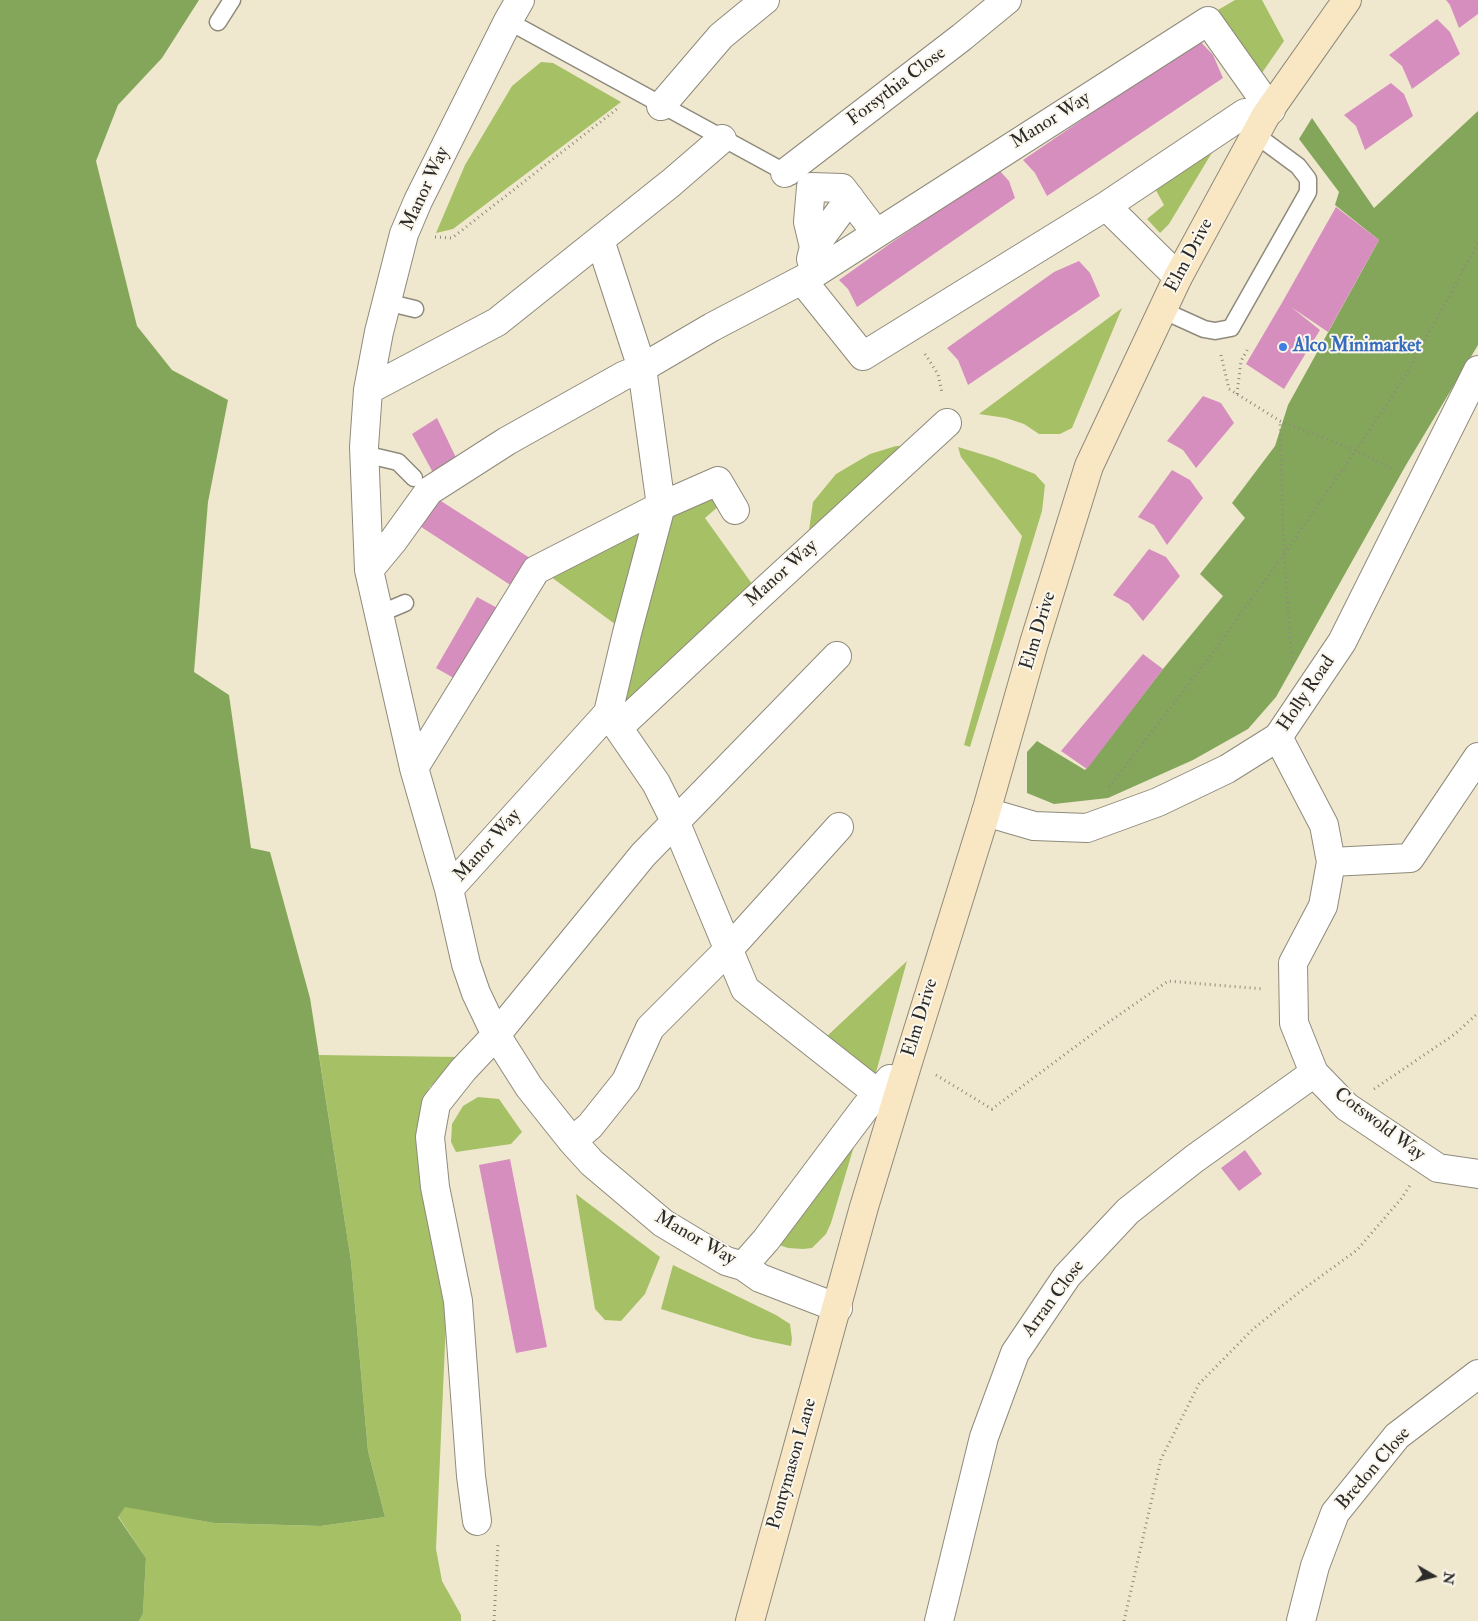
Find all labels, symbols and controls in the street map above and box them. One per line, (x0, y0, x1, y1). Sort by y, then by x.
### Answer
street label: Forsythia Close (843, 42, 951, 132)
street label: Manor Way (1007, 88, 1095, 154)
street label: Manor Way (397, 144, 455, 234)
street label: Elm Drive (1161, 215, 1219, 297)
place label: Alco Minimarket (1293, 336, 1421, 358)
marker: Alco Minimarket (1277, 341, 1289, 353)
street label: Manor Way (741, 536, 823, 612)
street label: Elm Drive (1016, 589, 1062, 673)
street label: Holly Road (1273, 652, 1341, 736)
street label: Manor Way (450, 805, 526, 887)
street label: Elm Drive (898, 976, 944, 1060)
street label: Cotswold Way (1329, 1083, 1429, 1167)
street label: Manor Way (650, 1207, 740, 1271)
street label: Arran Close (1018, 1256, 1090, 1342)
street label: Pontymason Lane (763, 1396, 823, 1532)
street label: Bredon Close (1332, 1423, 1416, 1515)
north arrow (1408, 1551, 1458, 1601)
text: N (1439, 1571, 1458, 1586)

